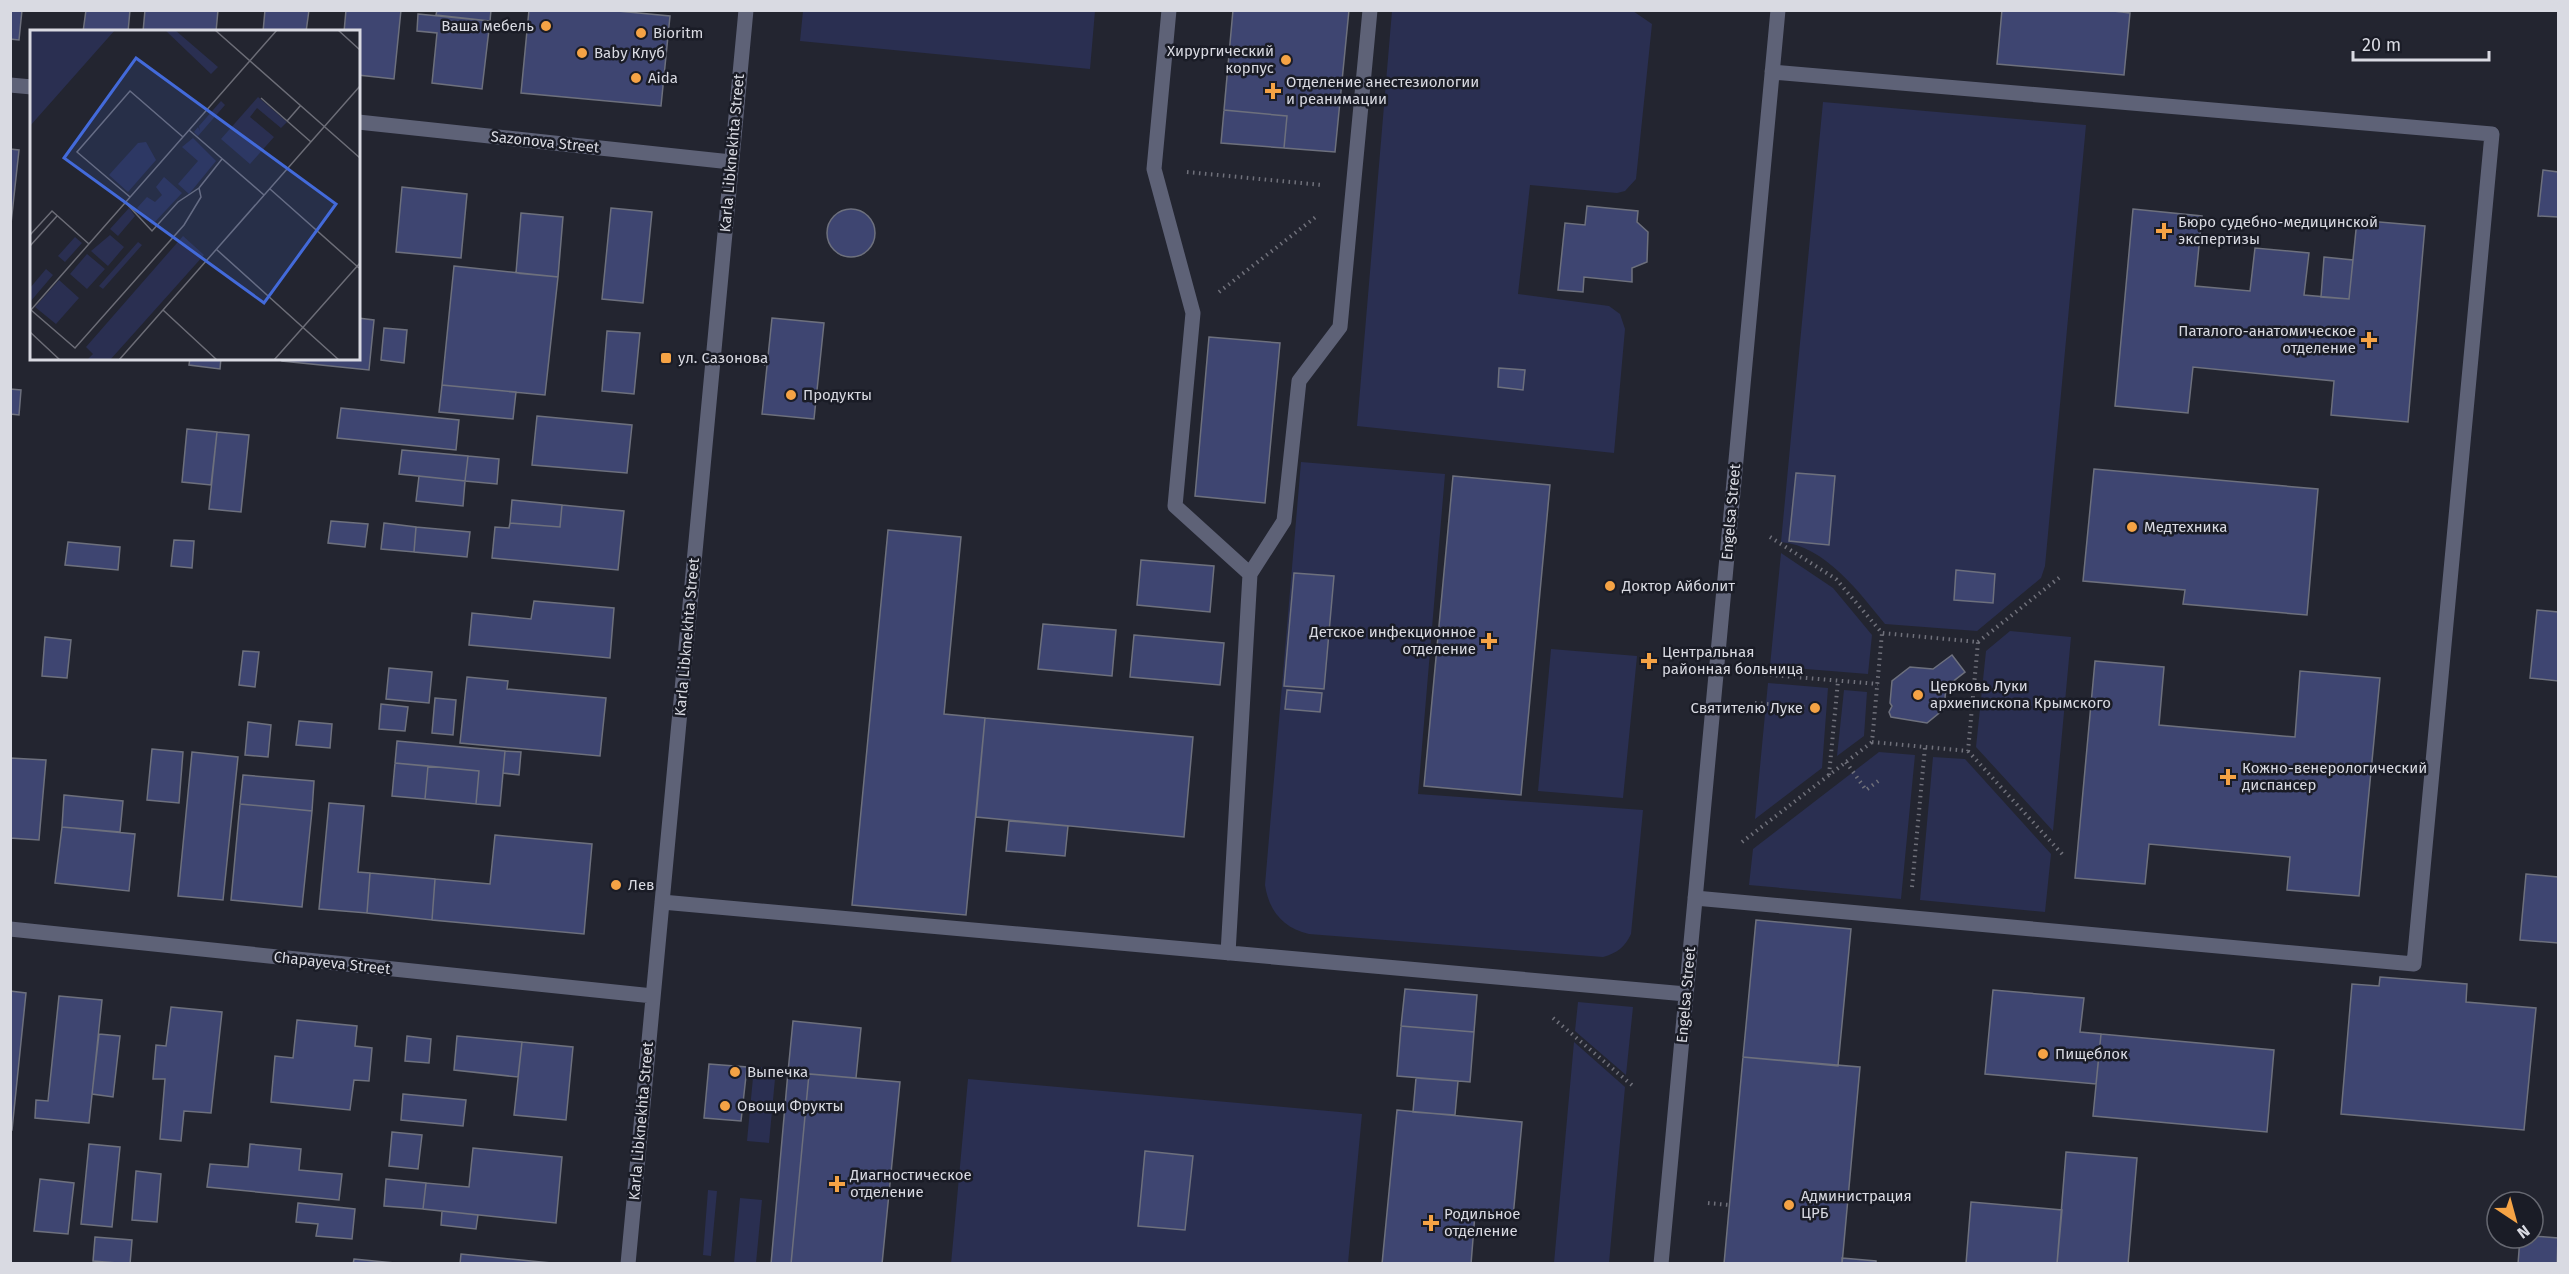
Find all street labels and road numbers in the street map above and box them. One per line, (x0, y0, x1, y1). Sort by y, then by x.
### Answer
street label: Karla Libknekhta Street (716, 72, 748, 233)
street label: Sazonova Street (490, 127, 601, 157)
street label: Engelsa Street (1718, 463, 1744, 561)
street label: Karla Libknekhta Street (671, 556, 703, 717)
street label: Engelsa Street (1673, 946, 1699, 1044)
street label: Chapayeva Street (273, 948, 392, 978)
street label: Karla Libknekhta Street (625, 1040, 657, 1201)

